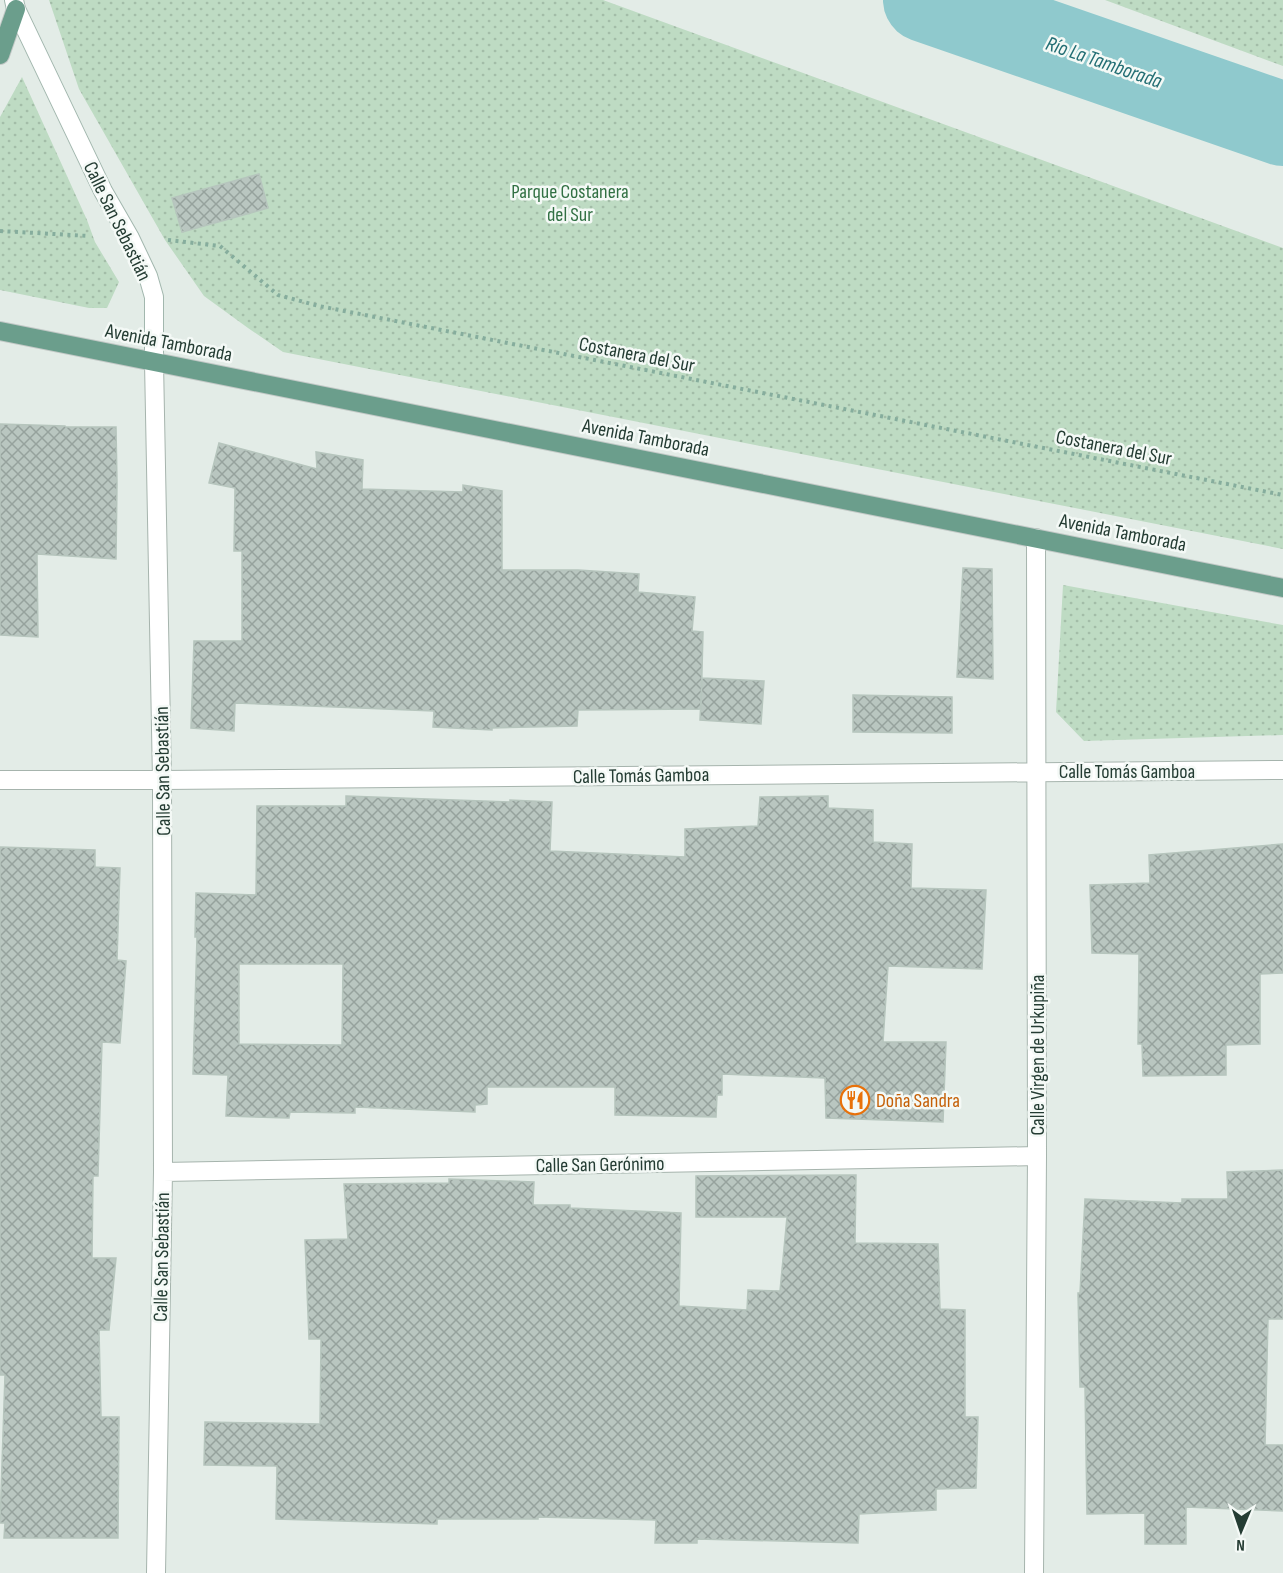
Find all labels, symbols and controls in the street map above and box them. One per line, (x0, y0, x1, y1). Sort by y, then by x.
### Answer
water label: Río La Tamborada (1042, 31, 1166, 94)
street label: Calle San Sebastián (78, 158, 156, 285)
park label: Parque Costanera del Sur (511, 180, 629, 227)
street label: Avenida Tamborada (102, 319, 234, 367)
street label: Costanera del Sur (577, 332, 697, 378)
street label: Avenida Tamborada (579, 414, 711, 462)
street label: Costanera del Sur (1054, 425, 1174, 471)
street label: Avenida Tamborada (1056, 509, 1188, 557)
street label: Calle San Sebastián (150, 706, 176, 836)
street label: Calle Tomás Gamboa (1059, 760, 1195, 784)
street label: Calle Tomás Gamboa (573, 763, 709, 789)
street label: Calle Virgen de Urkupiña (1026, 975, 1050, 1135)
restaurant icon: Doña Sandra (839, 1084, 871, 1116)
place label: Doña Sandra (876, 1089, 960, 1113)
street label: Calle San Gerónimo (535, 1152, 665, 1178)
street label: Calle San Sebastián (149, 1192, 175, 1322)
north arrow (1211, 1501, 1271, 1561)
text: N (1236, 1535, 1245, 1554)

